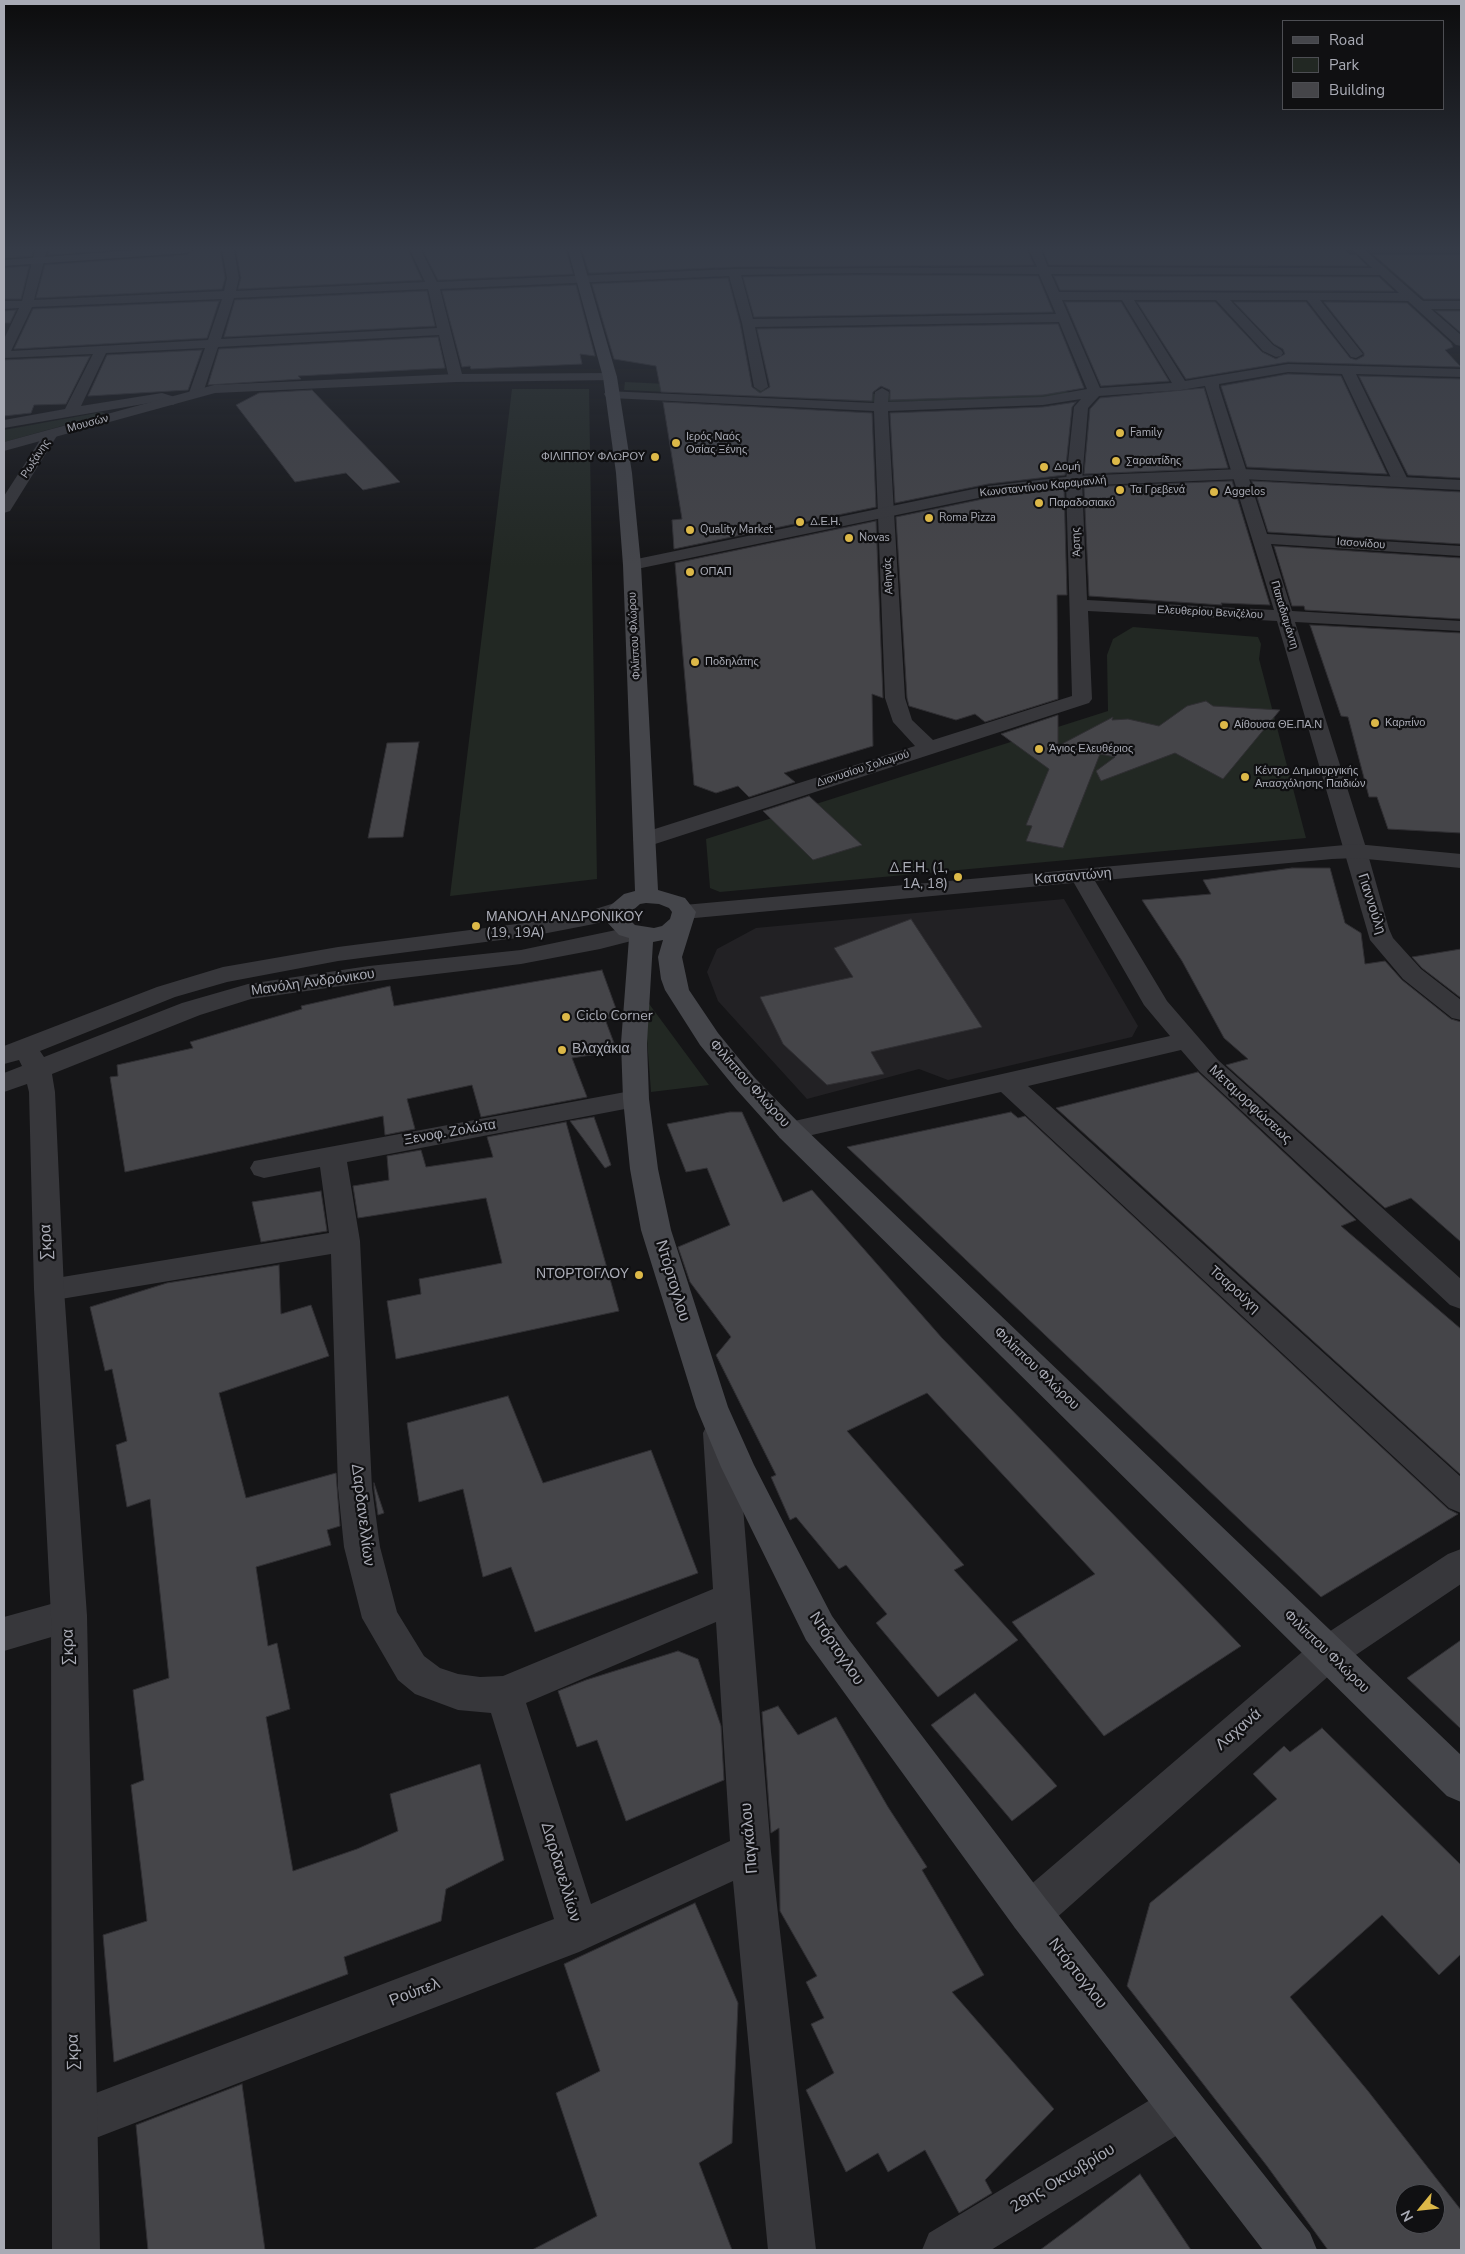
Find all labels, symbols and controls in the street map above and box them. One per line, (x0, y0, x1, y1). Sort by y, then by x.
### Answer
legend (1282, 20, 1445, 110)
text: Road (1329, 30, 1364, 50)
text: Park (1329, 55, 1359, 75)
text: Building (1329, 80, 1385, 100)
street label: Μουσών (66, 412, 110, 436)
place label: Family (1130, 426, 1162, 440)
marker: Family (1114, 427, 1126, 439)
place label: Ιερός Ναός Οσίας Ξένης (686, 430, 747, 456)
street label: Ρωξάνης (19, 437, 53, 481)
marker: Ιερός Ναός Οσίας Ξένης (670, 437, 682, 449)
place label: ΦΙΛΙΠΠΟΥ ΦΛΩΡΟΥ (541, 450, 645, 464)
marker: ΦΙΛΙΠΠΟΥ ΦΛΩΡΟΥ (649, 451, 661, 463)
place label: Σαραντίδης (1126, 454, 1181, 468)
marker: Σαραντίδης (1110, 455, 1122, 467)
place label: Δομή (1054, 460, 1080, 474)
marker: Δομή (1038, 461, 1050, 473)
street label: Κωνσταντίνου Καραμανλή (979, 474, 1107, 500)
place label: Τα Γρεβενά (1130, 483, 1185, 497)
marker: Τα Γρεβενά (1114, 484, 1126, 496)
place label: Aggelos (1224, 485, 1265, 499)
marker: Aggelos (1208, 486, 1220, 498)
place label: Παραδοσιακό (1049, 496, 1115, 510)
marker: Παραδοσιακό (1033, 497, 1045, 509)
place label: Roma Pizza (939, 511, 996, 525)
marker: Roma Pizza (923, 512, 935, 524)
place label: Δ.Ε.Η. (810, 515, 841, 529)
marker: Δ.Ε.Η. (794, 516, 806, 528)
place label: Quality Market (700, 523, 773, 537)
marker: Quality Market (684, 524, 696, 536)
street label: Άρτης (1070, 527, 1084, 557)
place label: Novas (859, 531, 890, 545)
marker: Novas (843, 532, 855, 544)
street label: Ιασoνίδου (1336, 536, 1386, 552)
street label: Αθηνάς (881, 557, 897, 595)
place label: ΟΠΑΠ (700, 565, 732, 579)
marker: ΟΠΑΠ (684, 566, 696, 578)
street label: Παπαδιαμάντη (1267, 579, 1301, 651)
street label: Φιλίππου Φλώρου (626, 592, 644, 680)
street label: Ελευθερίου Βενιζέλου (1157, 604, 1263, 622)
place label: Ποδηλάτης (705, 655, 759, 669)
marker: Ποδηλάτης (689, 656, 701, 668)
place label: Καρπίνο (1385, 716, 1425, 730)
marker: Καρπίνο (1369, 717, 1381, 729)
place label: Αίθουσα ΘΕ.ΠΑ.Ν (1234, 718, 1322, 732)
marker: Αίθουσα ΘΕ.ΠΑ.Ν (1218, 719, 1230, 731)
place label: Άγιος Ελευθέριος (1049, 742, 1133, 756)
marker: Άγιος Ελευθέριος (1033, 743, 1045, 755)
street label: Διονυσίου Σολωμού (815, 748, 911, 790)
place label: Κέντρο Δημιουργικής Απασχόλησης Παιδιών (1255, 764, 1365, 790)
marker: Κέντρο Δημιουργικής Απασχόλησης Παιδιών (1239, 771, 1251, 783)
place label: Δ.Ε.Η. (1, 1Α, 18) (889, 861, 948, 894)
street label: Κατσαντώνη (1034, 865, 1112, 889)
marker: Δ.Ε.Η. (1, 1Α, 18) (952, 871, 964, 883)
street label: Γιαννούλη (1353, 872, 1389, 936)
place label: ΜΑΝΟΛΗ ΑΝΔΡΟΝΙΚΟΥ (19, 19Α) (486, 910, 643, 942)
marker: ΜΑΝΟΛΗ ΑΝΔΡΟΝΙΚΟΥ (19, 19Α) (470, 920, 482, 932)
street label: Μανόλη Ανδρόνικου (250, 966, 376, 1000)
place label: Ciclo Corner (576, 1009, 653, 1025)
marker: Ciclo Corner (560, 1011, 572, 1023)
street label: Φιλίππου Φλώρου (705, 1037, 793, 1131)
place label: Βλαχάκια (572, 1042, 629, 1058)
marker: Βλαχάκια (556, 1044, 568, 1056)
street label: Μεταμορφώσεως (1205, 1062, 1295, 1148)
street label: Ξενοφ. Ζολώτα (403, 1117, 497, 1149)
street label: Σκρα (37, 1224, 57, 1260)
street label: Ντόρτογλου (651, 1238, 693, 1324)
street label: Τσαρούχη (1205, 1263, 1263, 1317)
place label: ΝΤΟΡΤΟΓΛΟΥ (536, 1267, 629, 1283)
marker: ΝΤΟΡΤΟΓΛΟΥ (633, 1269, 645, 1281)
street label: Φιλίππου Φλώρου (990, 1324, 1082, 1414)
street label: Δαρδανελλίων (346, 1463, 378, 1567)
street label: Φιλίππου Φλώρου (1280, 1607, 1372, 1697)
street label: Ντόρτογλου (805, 1609, 867, 1689)
street label: Σκρα (59, 1629, 79, 1665)
street label: Λαχανά (1212, 1705, 1266, 1755)
street label: Παγκάλου (737, 1802, 763, 1874)
street label: Δαρδανελλίων (536, 1820, 584, 1924)
street label: Ντόρτογλου (1044, 1935, 1110, 2013)
street label: Ρούπελ (387, 1975, 443, 2011)
street label: Σκρα (64, 2034, 84, 2070)
street label: 28ης Οκτωβρίου (1007, 2140, 1119, 2218)
north arrow (1395, 2184, 1445, 2234)
text: N (1396, 2207, 1418, 2225)

